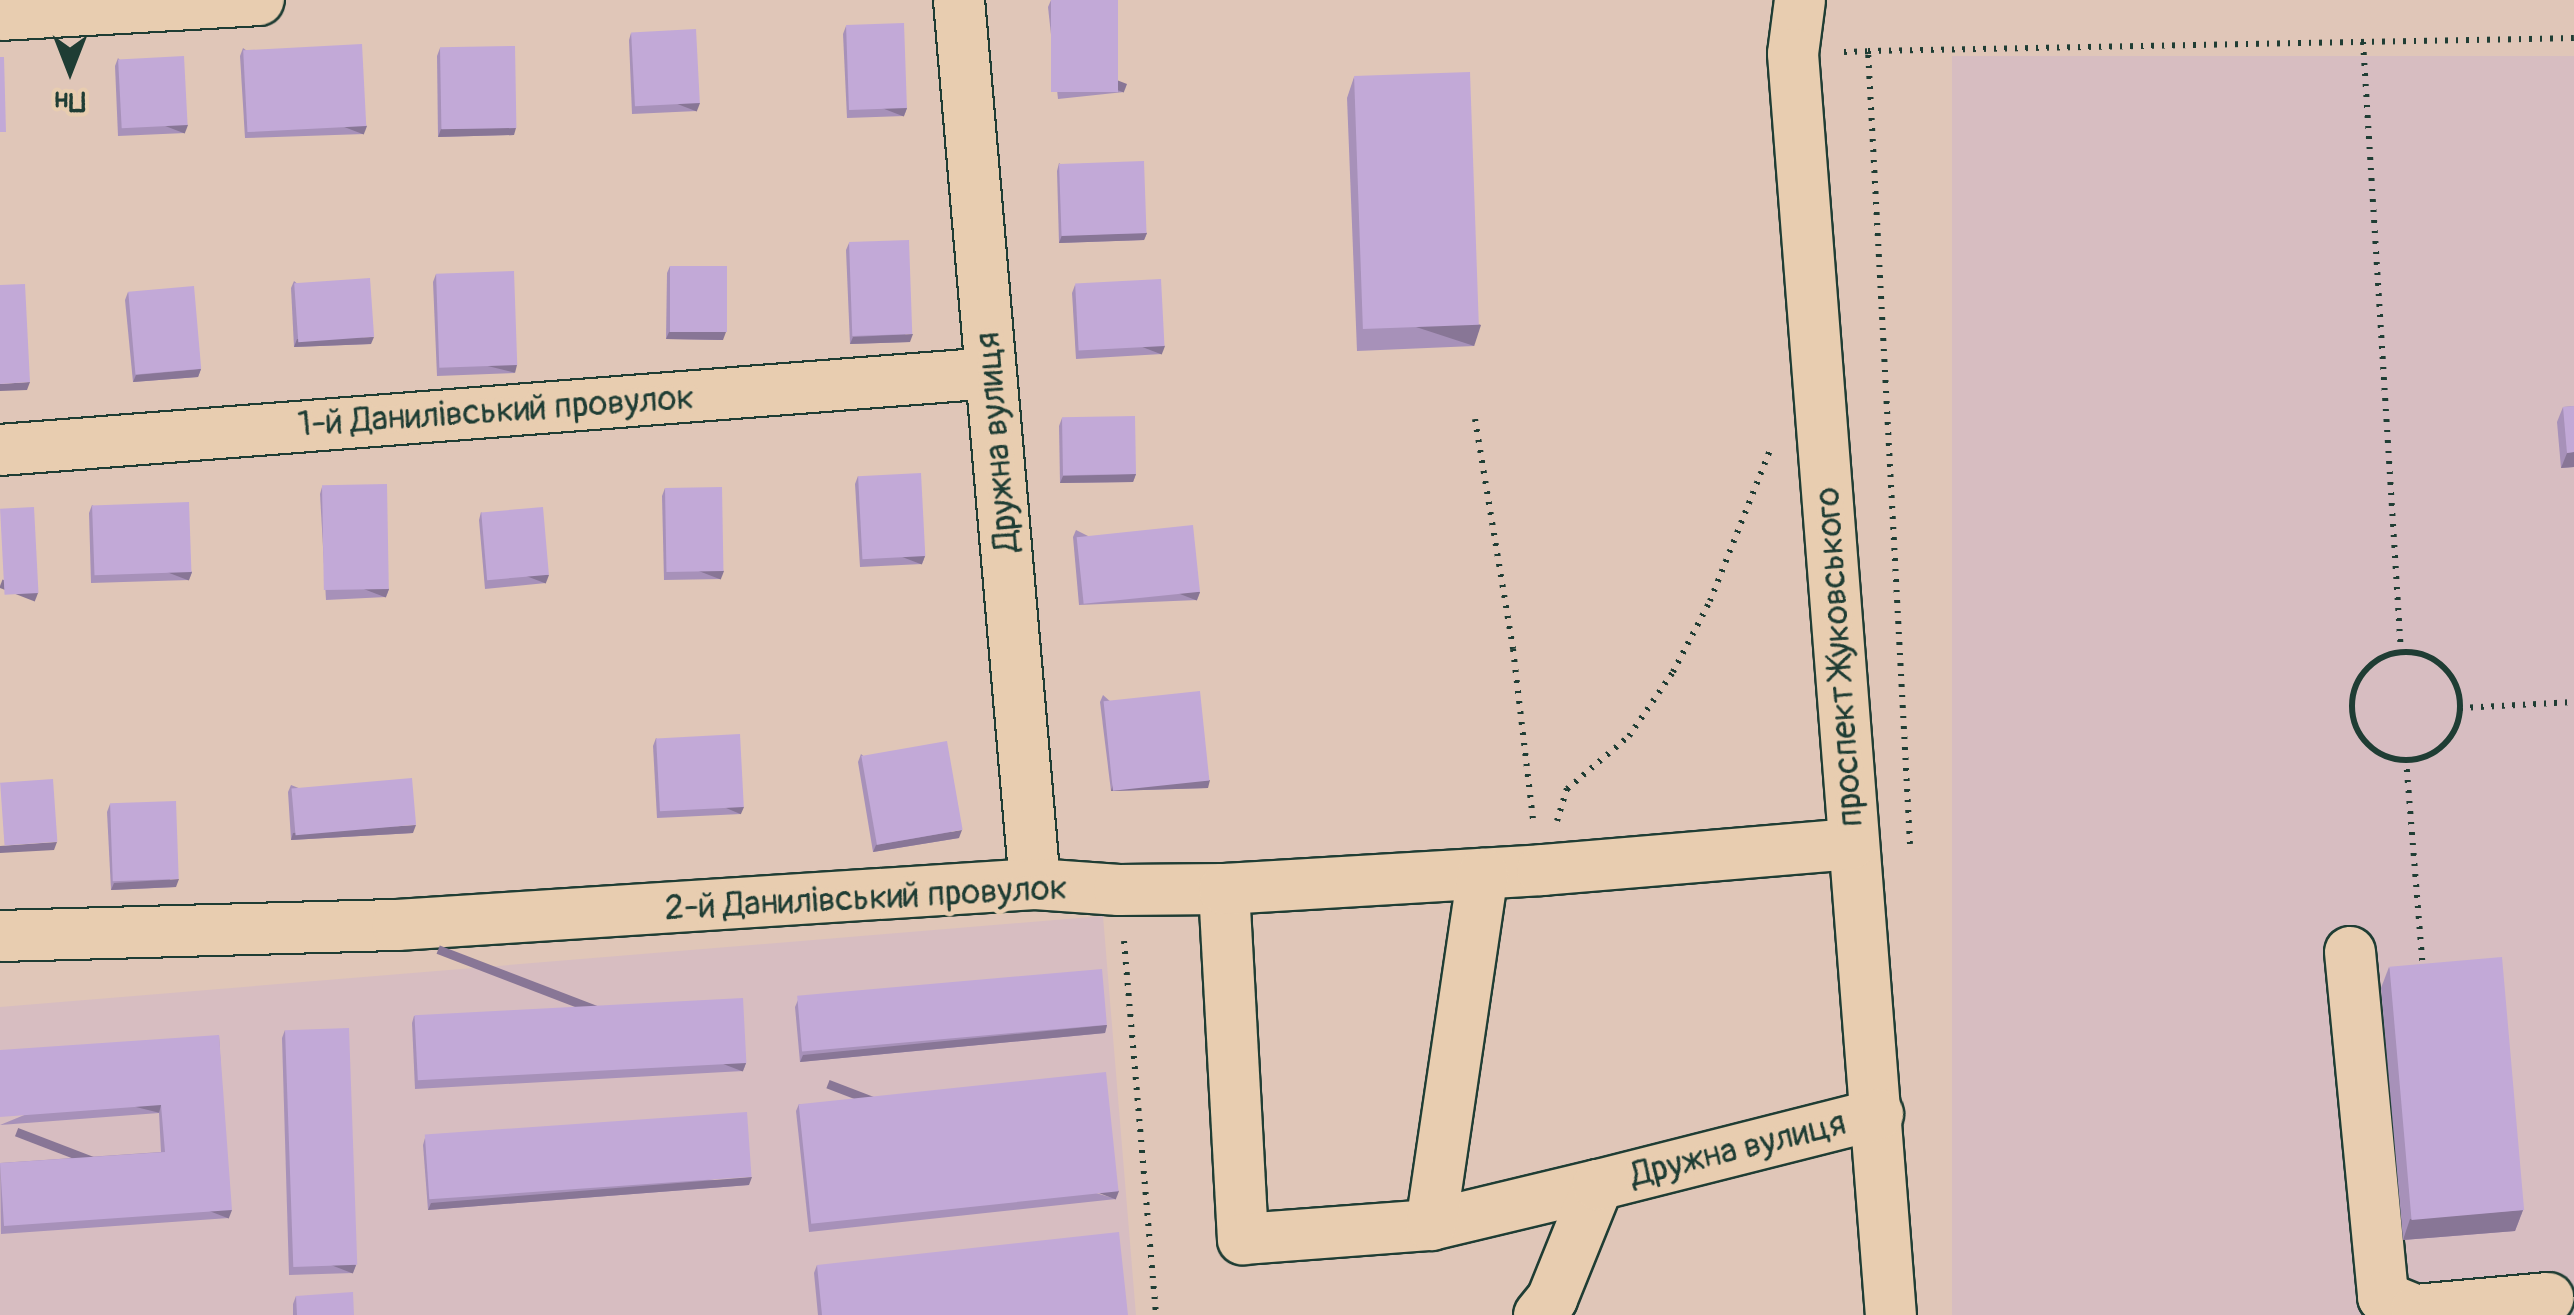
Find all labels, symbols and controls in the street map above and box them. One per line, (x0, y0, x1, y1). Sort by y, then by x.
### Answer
north arrow (20, 20, 120, 120)
text: Пн (55, 83, 85, 118)
street label: Дружна вулиця (966, 330, 1028, 554)
street label: 1-й Данилівський провулок (296, 376, 696, 446)
street label: проспект Жуковського (1806, 486, 1872, 828)
street label: 2-й Данилівський провулок (663, 866, 1069, 930)
street label: Дружна вулиця (1626, 1102, 1850, 1196)

